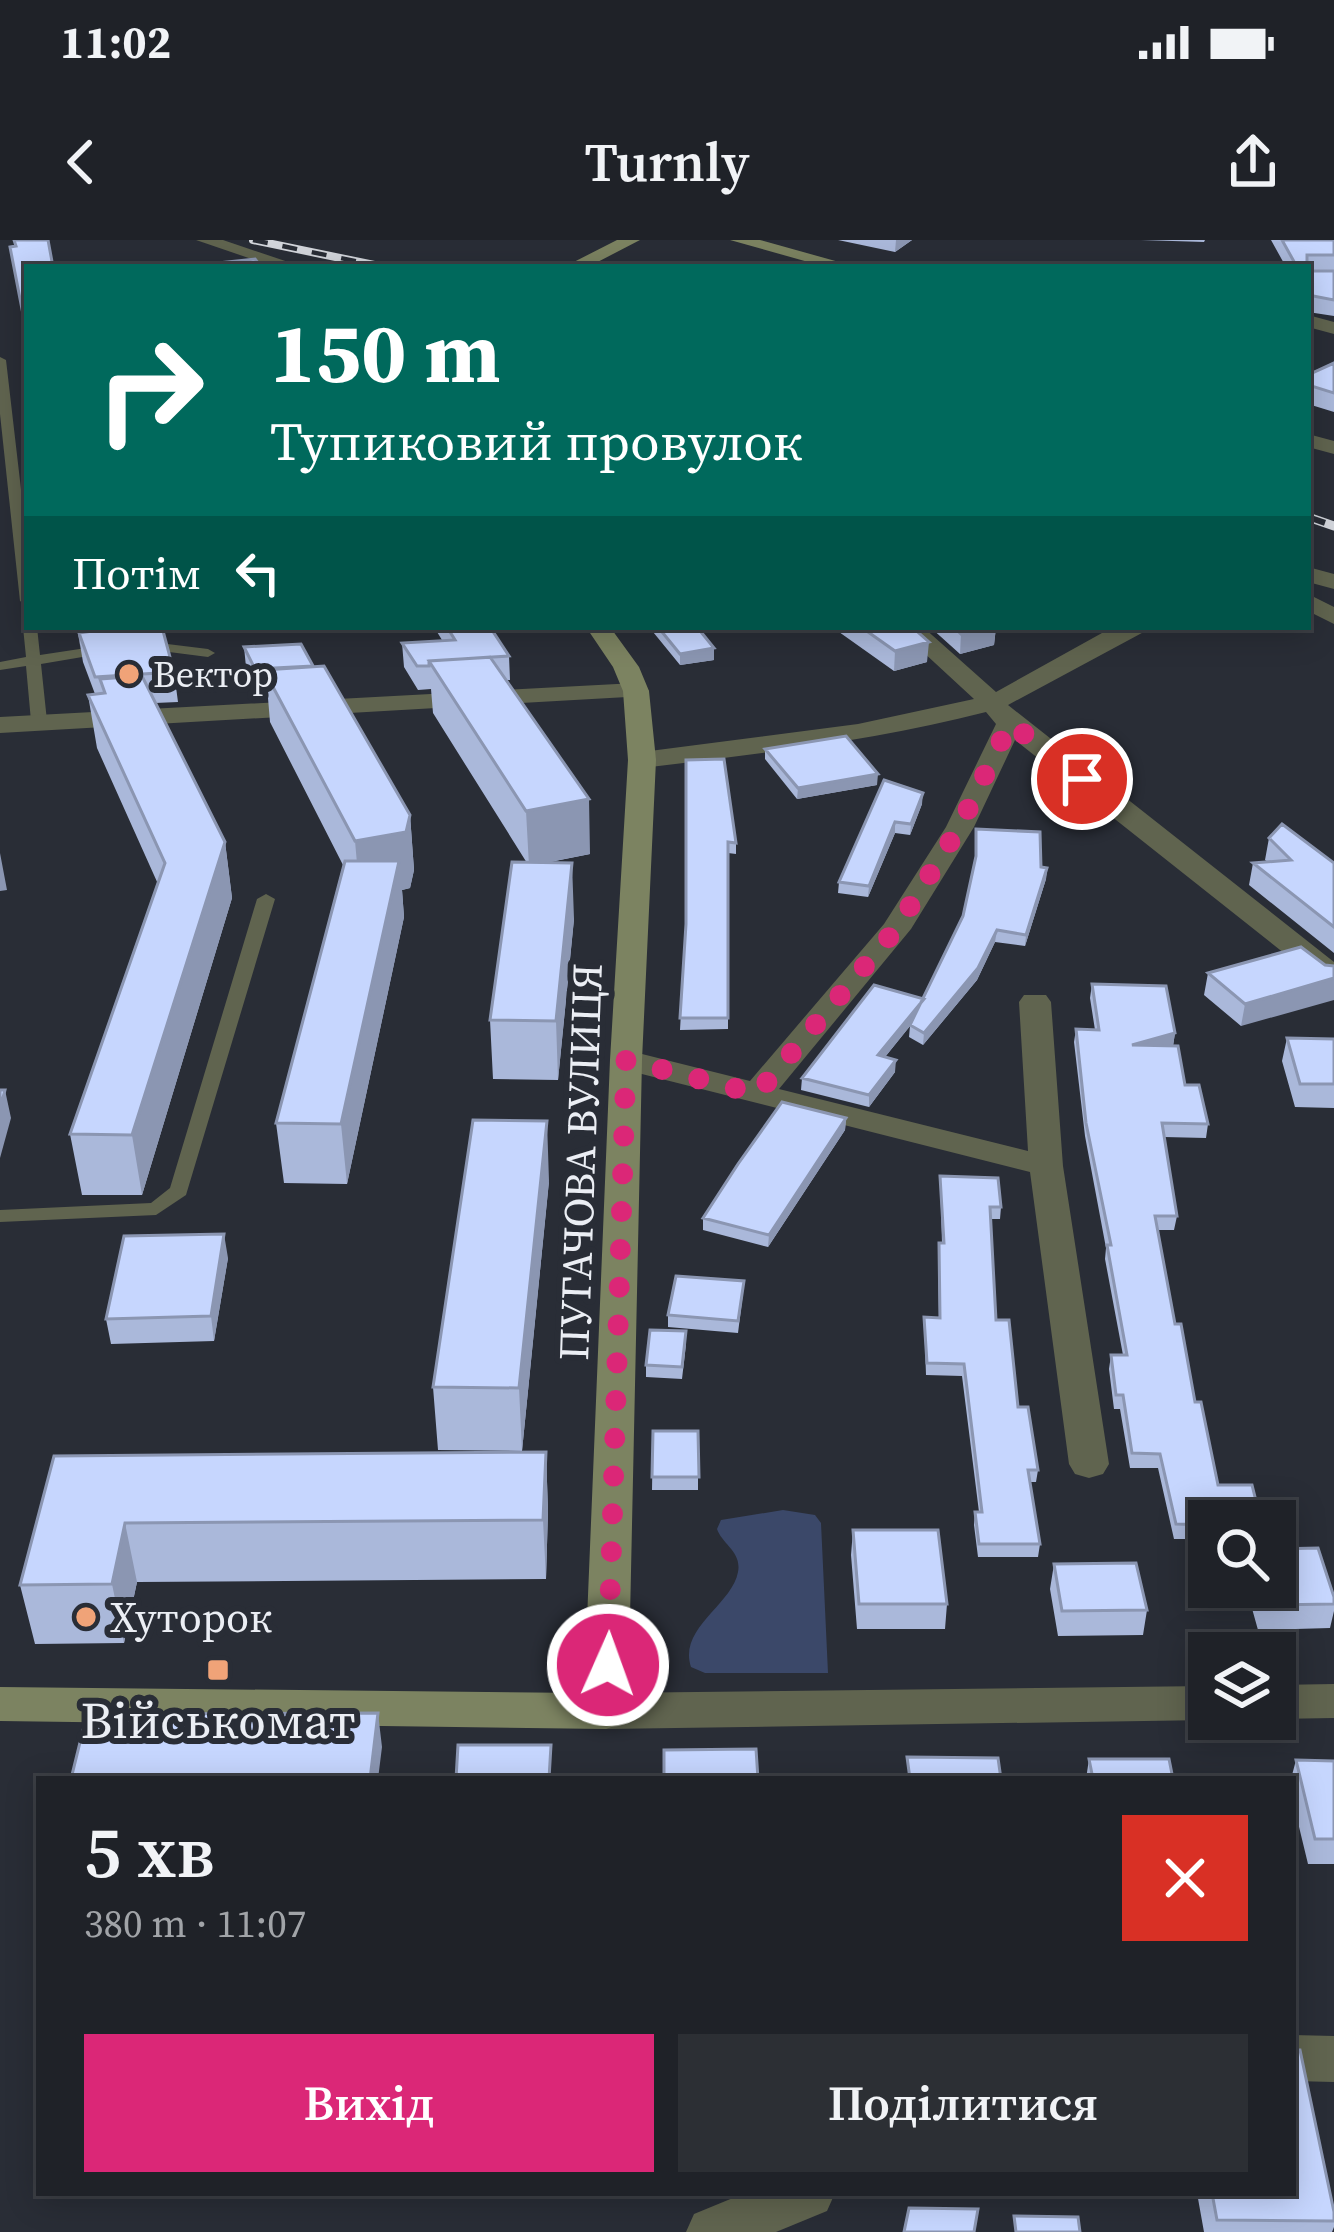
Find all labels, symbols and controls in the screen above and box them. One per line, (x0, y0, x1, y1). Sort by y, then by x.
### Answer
text: 11:02 (60, 11, 171, 73)
text: Turnly (585, 125, 749, 199)
icon: back (48, 129, 114, 195)
icon: share (1220, 129, 1286, 195)
text: 150 m (270, 295, 501, 410)
icon: right (72, 312, 228, 468)
text: Тупиковий провулок (270, 404, 803, 478)
icon: left (225, 540, 291, 606)
text: Потім (72, 542, 201, 604)
place label: Вектор (153, 650, 273, 699)
marker: Вектор (116, 661, 142, 687)
pin (1031, 728, 1133, 830)
icon: arrive (1049, 746, 1115, 812)
street label: ПУГАЧОВА ВУЛИЦЯ (544, 962, 616, 1362)
map controls (1188, 1500, 1296, 1740)
button: search (1188, 1500, 1296, 1608)
place label: Хуторок (110, 1588, 272, 1646)
position arrow (545, 1602, 671, 1728)
marker: Хуторок (73, 1604, 99, 1630)
button: layers (1188, 1632, 1296, 1740)
marker: Військомат (205, 1657, 231, 1683)
place label: Військомат (80, 1685, 356, 1755)
text: 5 хв (84, 1802, 215, 1901)
button: close (1122, 1815, 1248, 1941)
text: 380 m · 11:07 (84, 1897, 306, 1950)
button: Вихід (84, 2034, 654, 2172)
button: Поділитися (678, 2034, 1248, 2172)

